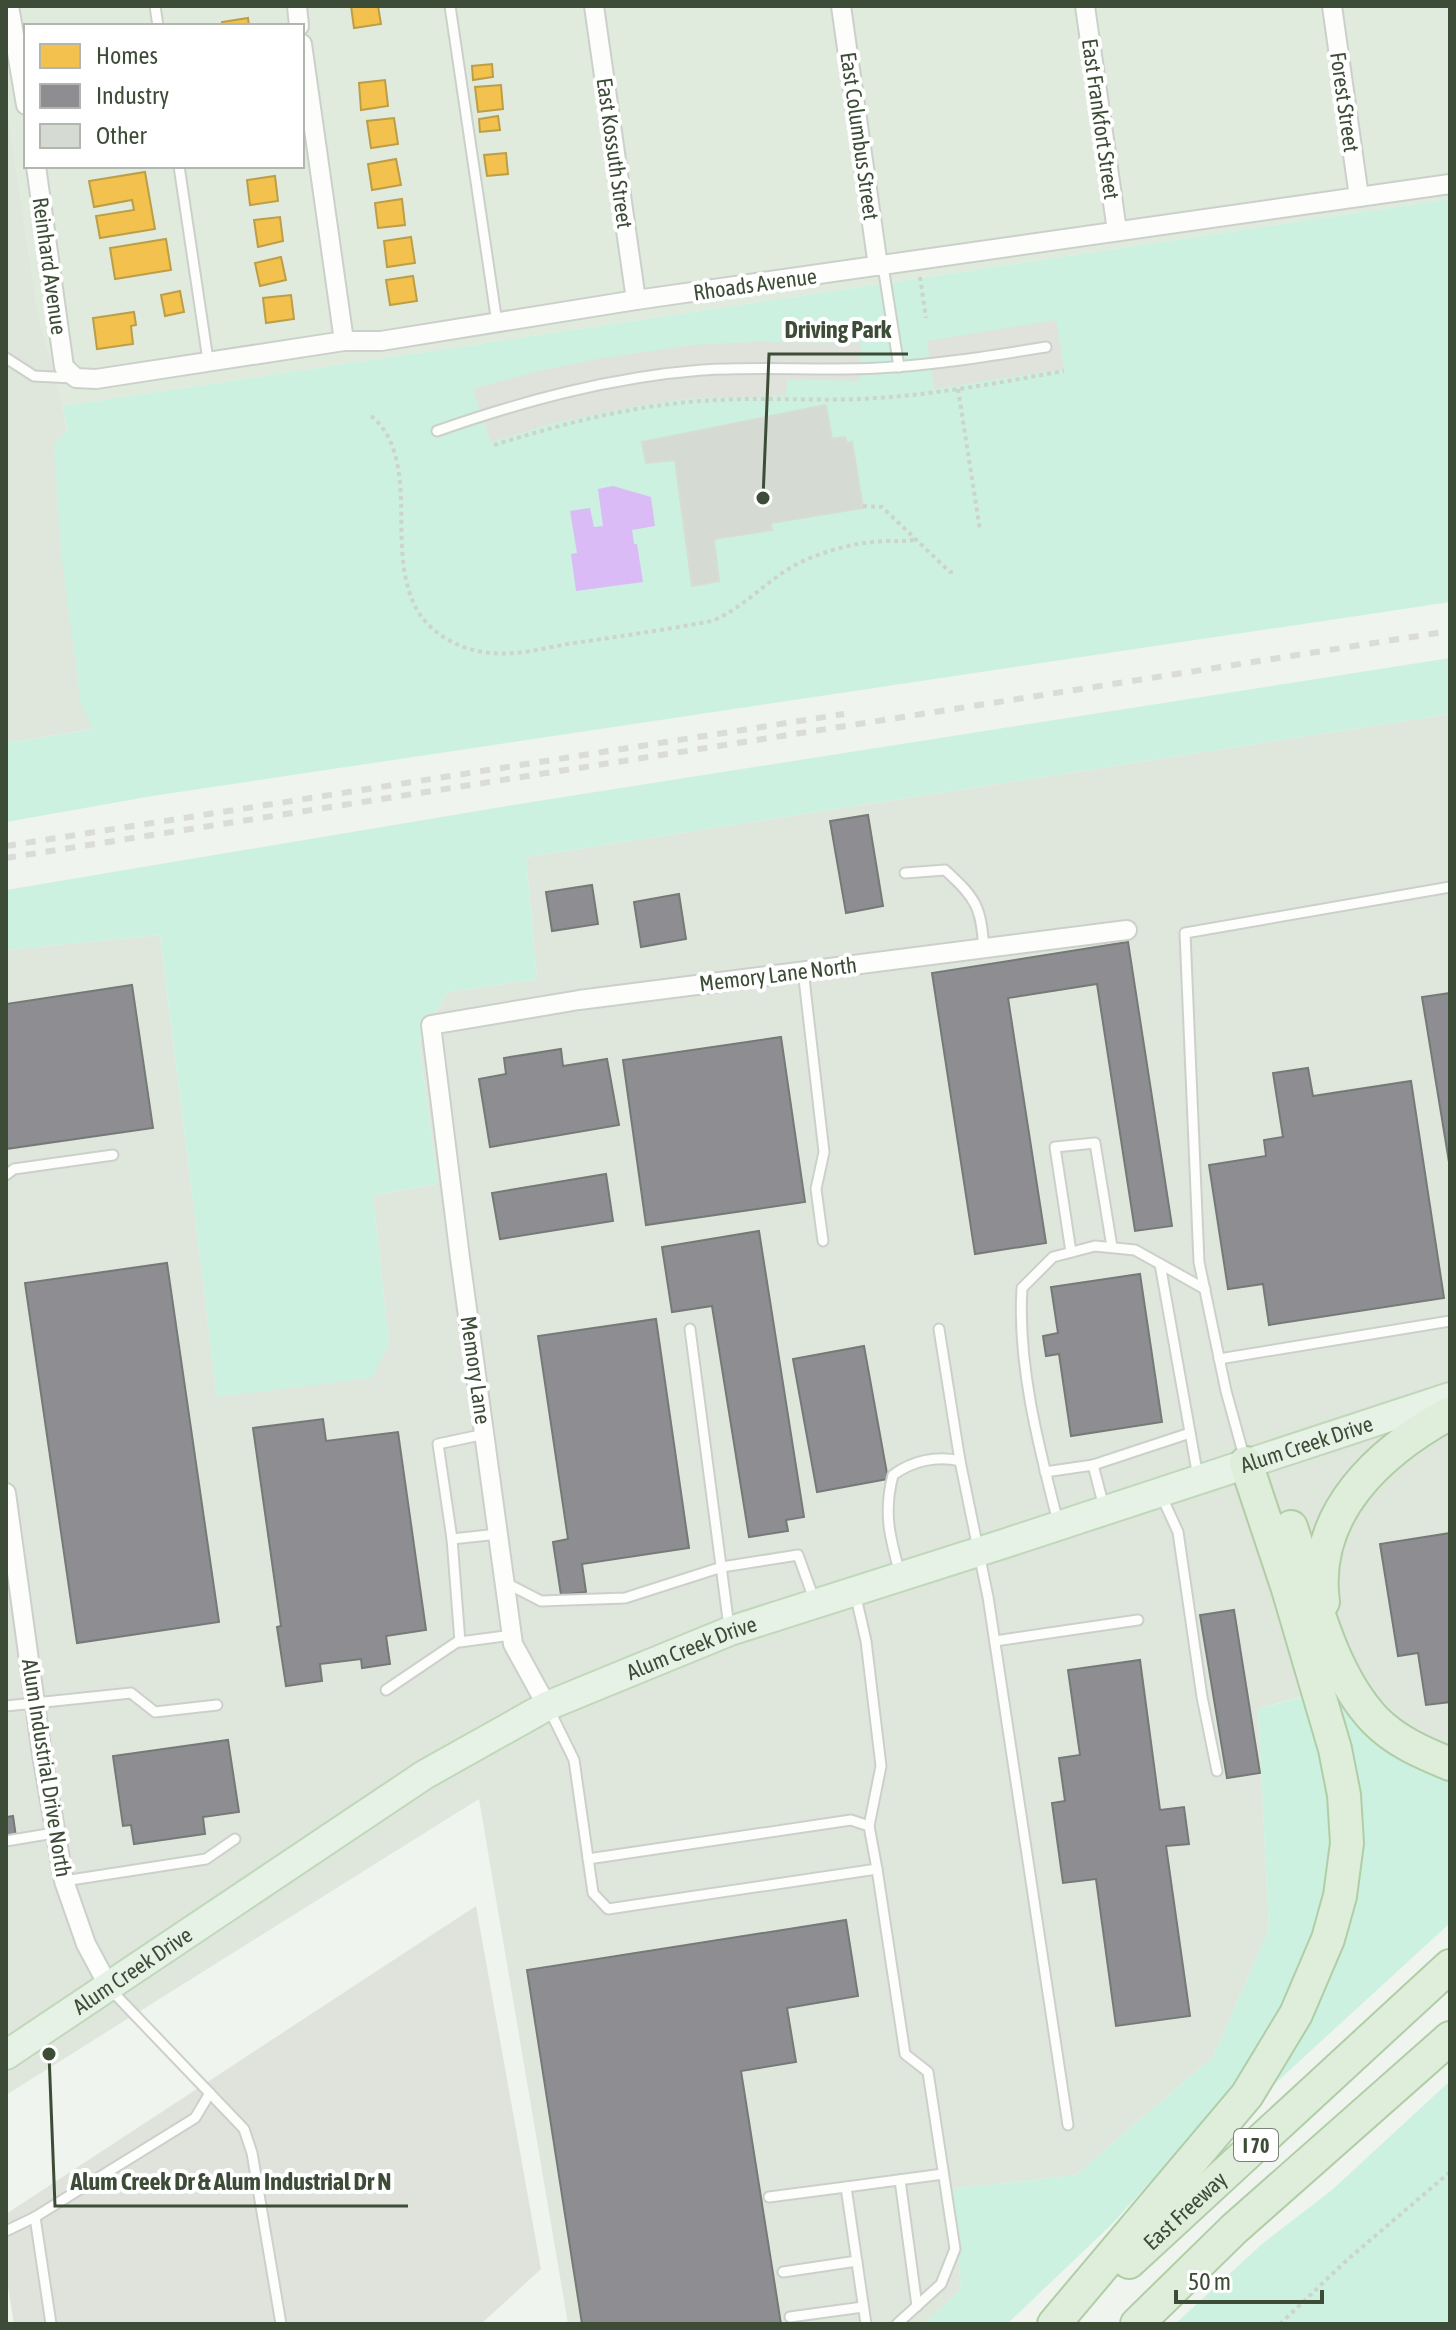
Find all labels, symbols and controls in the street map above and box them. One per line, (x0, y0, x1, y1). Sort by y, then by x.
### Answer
legend (24, 24, 304, 168)
street label: East Frankfort Street (1077, 37, 1125, 201)
text: Homes (96, 42, 158, 69)
street label: East Columbus Street (835, 50, 885, 222)
street label: Forest Street (1325, 50, 1365, 154)
street label: East Kossuth Street (592, 76, 638, 230)
text: Industry (96, 82, 169, 109)
text: Other (96, 122, 147, 149)
street label: Reinhard Avenue (27, 196, 73, 336)
street label: Rhoads Avenue (692, 262, 818, 306)
callout: Driving Park (769, 306, 908, 354)
text: Driving Park (785, 316, 892, 343)
street label: Memory Lane North (698, 951, 858, 997)
street label: Memory Lane (456, 1314, 496, 1426)
street label: Alum Creek Drive (1237, 1410, 1376, 1478)
street label: Alum Creek Drive (622, 1610, 760, 1685)
street label: Alum Industrial Drive North (17, 1657, 77, 1879)
street label: Alum Creek Drive (68, 1921, 197, 2020)
road number: I 70 (1234, 2129, 1278, 2161)
callout: Alum Creek Dr & Alum Industrial Dr N (55, 2158, 408, 2206)
street label: East Freeway (1138, 2166, 1232, 2255)
text: Alum Creek Dr & Alum Industrial Dr N (69, 2168, 392, 2195)
scale bar (1176, 2254, 1322, 2304)
text: 50 m (1188, 2268, 1231, 2295)

